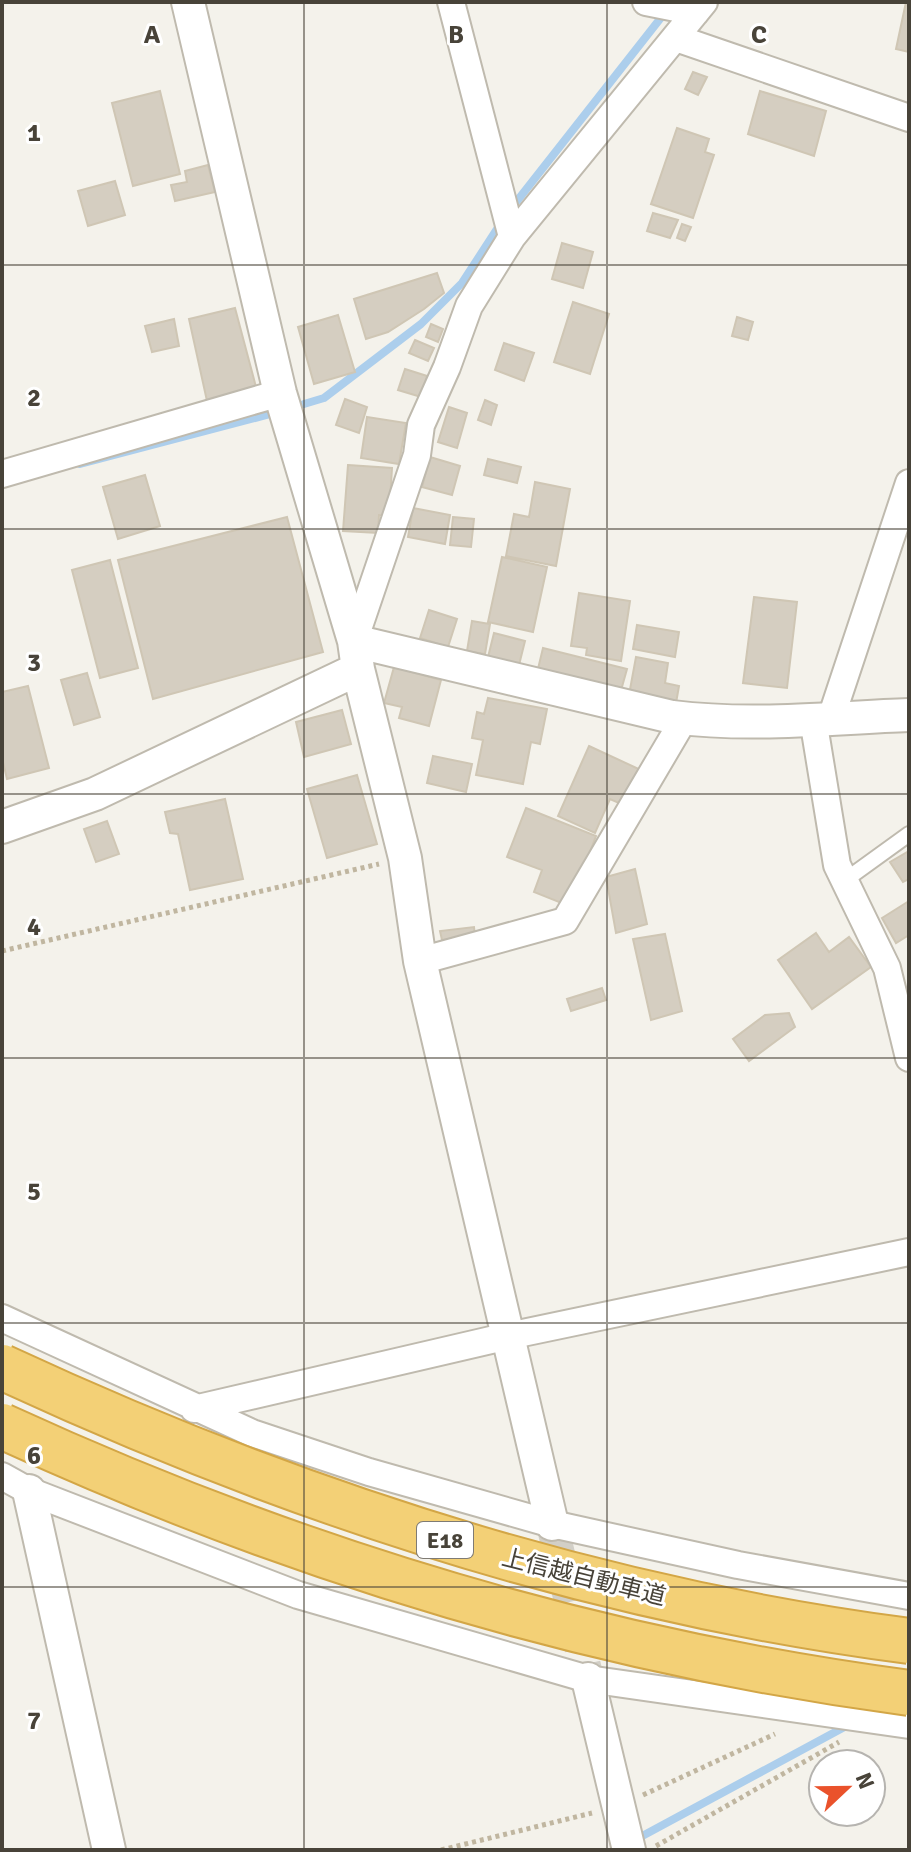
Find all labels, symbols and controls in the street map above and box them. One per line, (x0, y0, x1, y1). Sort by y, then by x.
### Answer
text: A (144, 19, 161, 51)
text: B (448, 19, 464, 51)
text: C (751, 19, 767, 51)
text: 1 (27, 117, 41, 149)
text: 2 (27, 382, 41, 414)
text: 3 (27, 647, 41, 679)
text: 4 (27, 911, 41, 943)
text: 5 (27, 1176, 41, 1208)
text: 6 (27, 1440, 41, 1472)
road number: E18 (417, 1522, 473, 1558)
street label: 上信越自動車道 (499, 1542, 669, 1612)
text: 7 (27, 1705, 41, 1737)
north arrow (807, 1748, 887, 1828)
text: N (850, 1769, 880, 1793)

